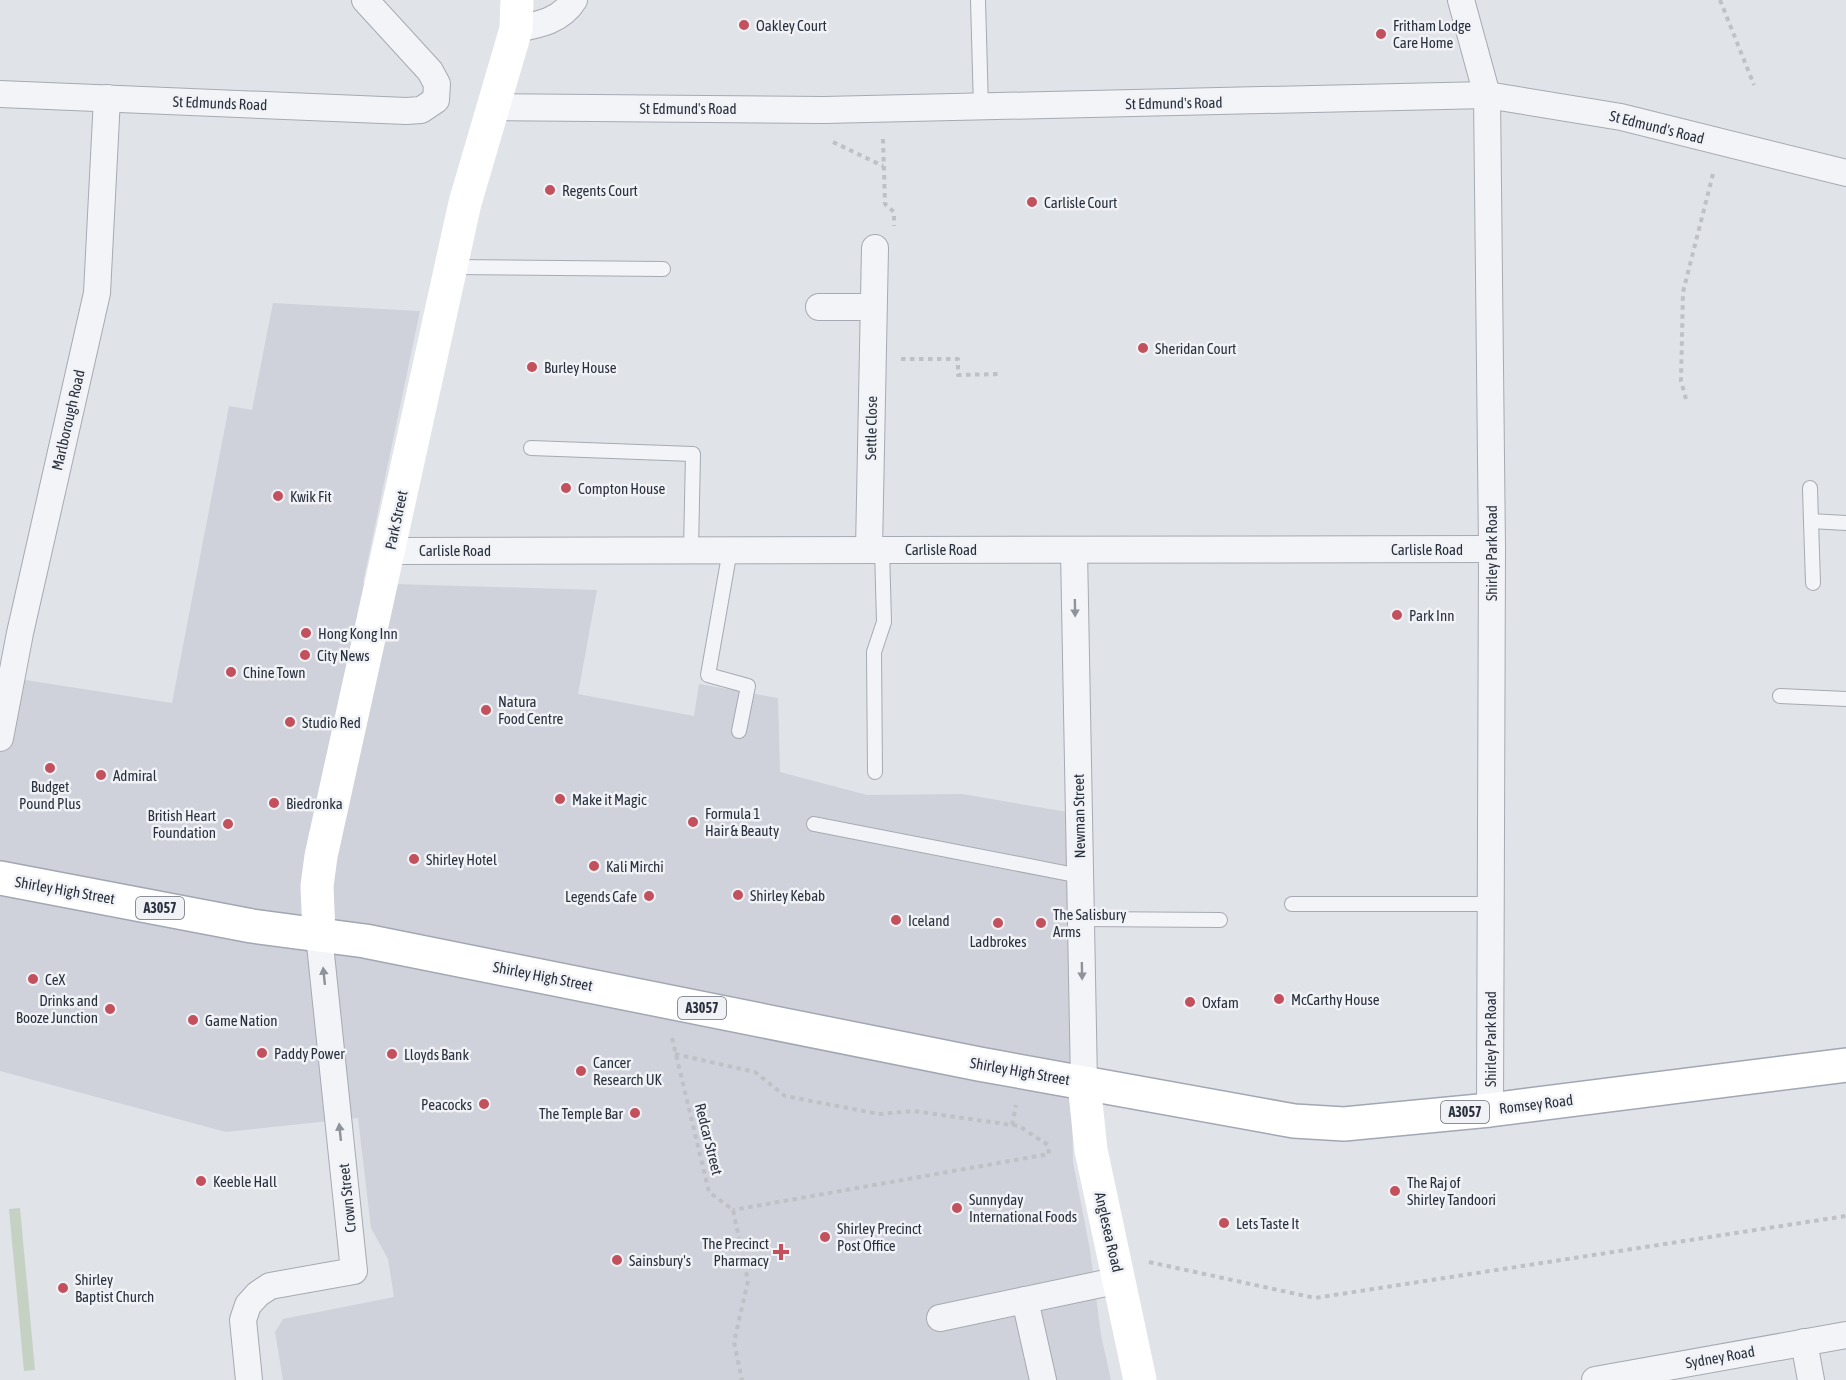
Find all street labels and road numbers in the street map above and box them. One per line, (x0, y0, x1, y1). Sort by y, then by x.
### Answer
street label: St Edmunds Road (172, 93, 268, 113)
street label: St Edmund's Road (1125, 94, 1223, 112)
street label: St Edmund's Road (639, 100, 737, 117)
street label: St Edmund's Road (1608, 107, 1706, 147)
street label: Marlborough Road (48, 368, 88, 472)
street label: Settle Close (862, 396, 880, 460)
street label: Park Street (381, 489, 411, 551)
street label: Shirley Park Road (1483, 505, 1500, 601)
street label: Carlisle Road (905, 541, 977, 558)
street label: Carlisle Road (1391, 541, 1463, 558)
street label: Carlisle Road (419, 542, 491, 559)
street label: Newman Street (1070, 774, 1088, 858)
street label: Shirley High Street (14, 873, 116, 907)
road number: A3057 (136, 897, 184, 919)
street label: Shirley High Street (492, 958, 594, 994)
street label: Shirley Park Road (1482, 991, 1499, 1087)
road number: A3057 (678, 997, 726, 1019)
street label: Shirley High Street (969, 1054, 1071, 1088)
street label: Romsey Road (1498, 1091, 1574, 1117)
street label: Redcar Street (692, 1101, 726, 1177)
road number: A3057 (1441, 1101, 1489, 1123)
street label: Crown Street (335, 1163, 359, 1233)
street label: Anglesea Road (1092, 1190, 1126, 1274)
street label: Sydney Road (1684, 1343, 1756, 1371)

